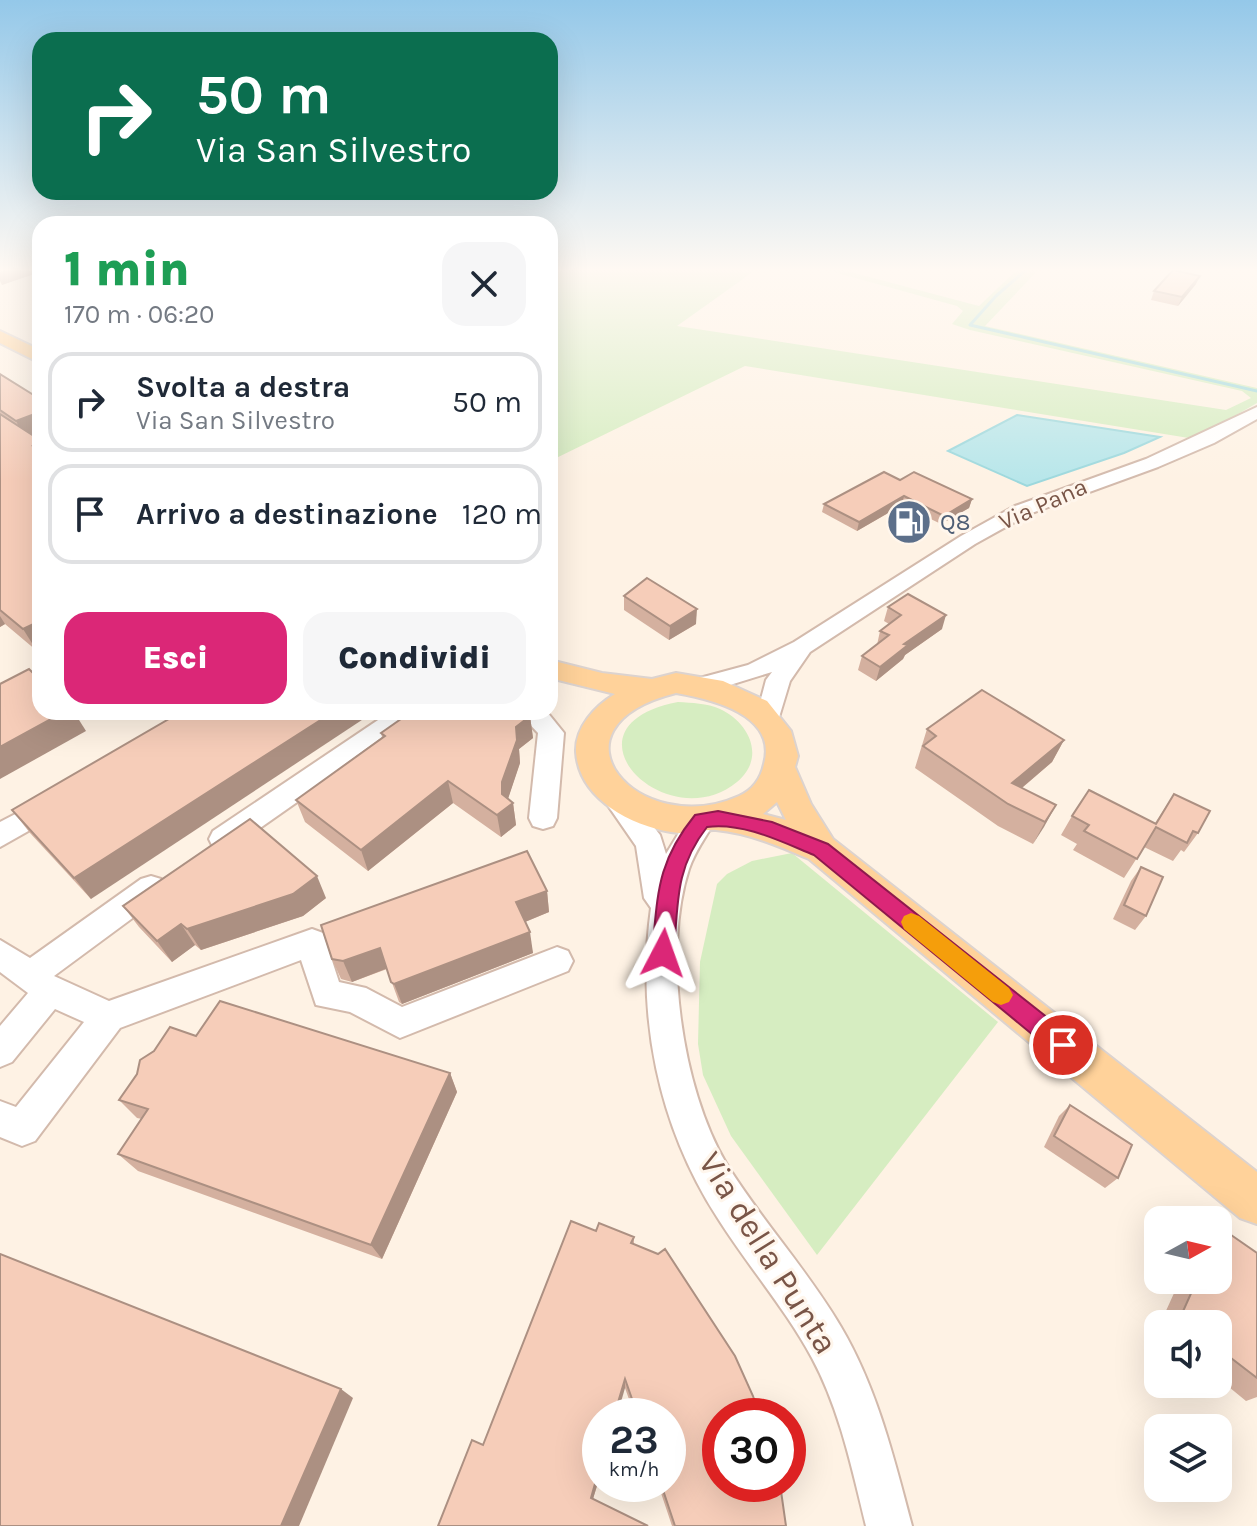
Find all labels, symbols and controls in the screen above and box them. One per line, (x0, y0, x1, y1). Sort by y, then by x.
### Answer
text: 50 m (196, 62, 331, 127)
icon: right (64, 64, 168, 168)
text: Via San Silvestro (196, 129, 472, 171)
text: 1 min (64, 241, 190, 297)
button: close (442, 242, 526, 326)
text: 170 m · 06:20 (64, 299, 215, 330)
text: Svolta a destra (136, 369, 350, 405)
icon: right (68, 380, 112, 424)
text: 50 m (452, 384, 522, 420)
text: Via San Silvestro (136, 405, 335, 436)
street label: Via Pana (994, 472, 1092, 536)
icon: arrive (68, 492, 112, 536)
text: Arrivo a destinazione (136, 496, 438, 532)
text: 120 m (462, 496, 542, 532)
fuel station icon: Q8 (885, 498, 933, 546)
place label: Q8 (940, 508, 970, 536)
button: Esci (64, 612, 287, 704)
button: Condividi (303, 612, 526, 704)
position arrow (621, 911, 705, 995)
pin (1029, 1011, 1097, 1079)
icon: arrive (1041, 1023, 1085, 1067)
street label: Via della Punta (690, 1144, 846, 1362)
north arrow (1144, 1206, 1232, 1294)
map controls (1144, 1206, 1232, 1502)
button: sound (1144, 1310, 1232, 1398)
speed limit sign: 30 (702, 1398, 806, 1502)
button: layers (1144, 1414, 1232, 1502)
text: 23 (609, 1416, 659, 1463)
text: km/h (609, 1458, 659, 1481)

